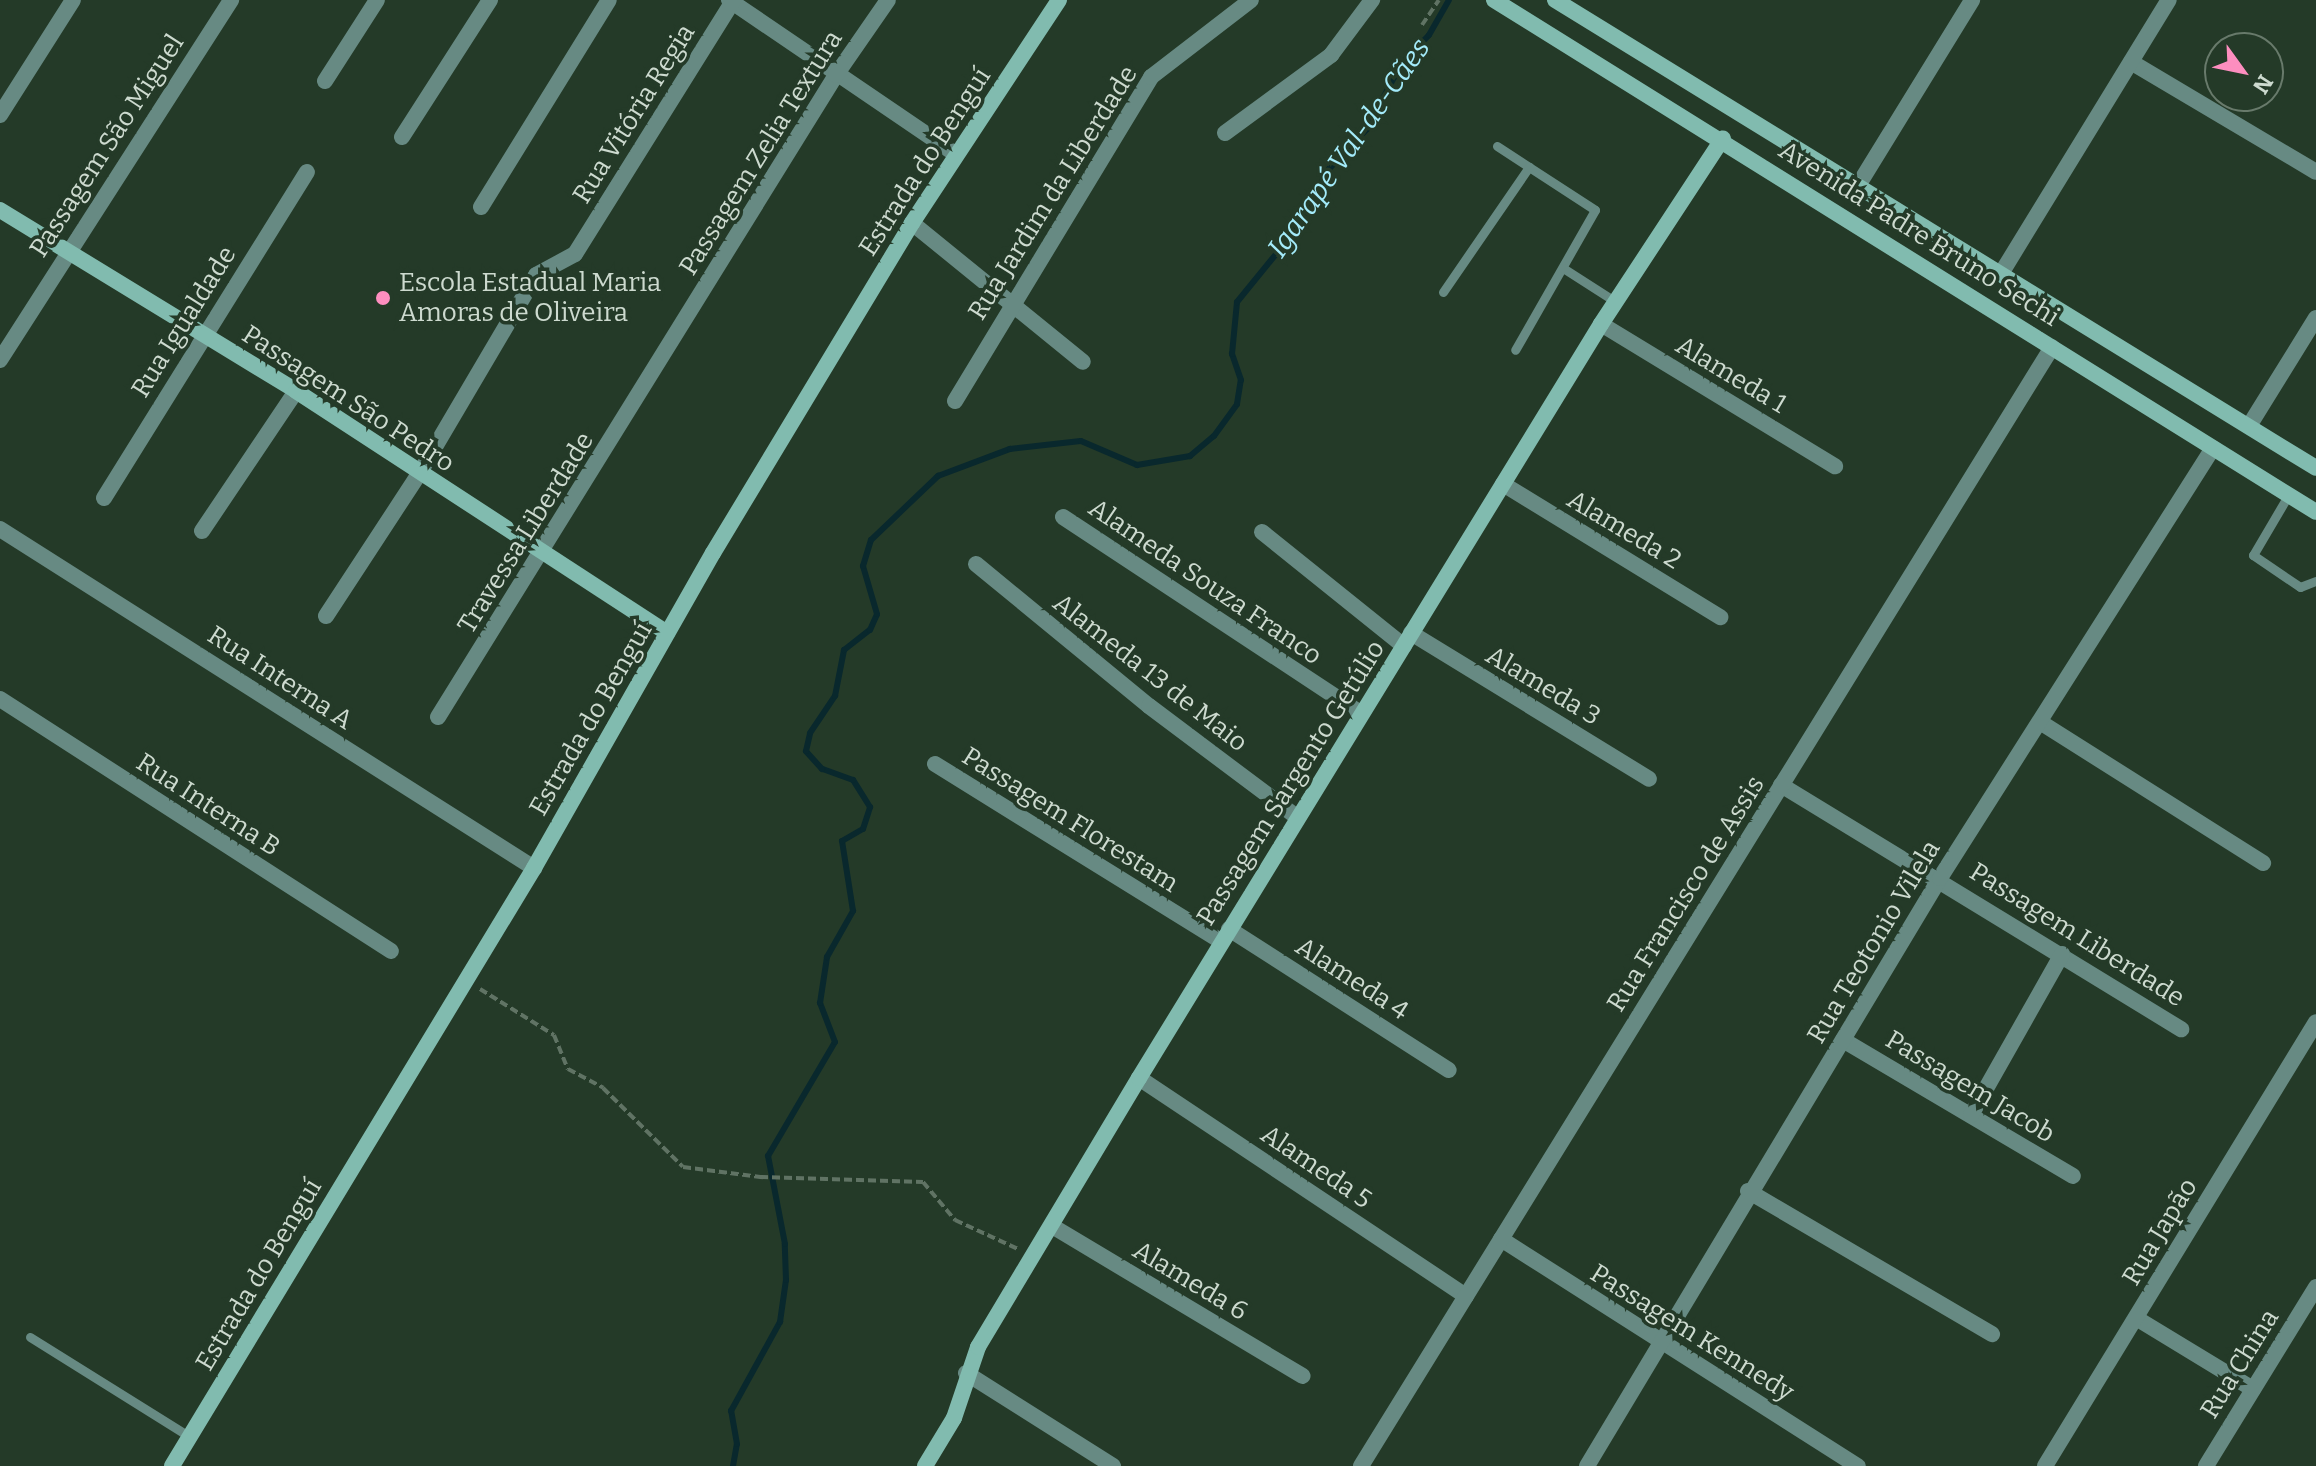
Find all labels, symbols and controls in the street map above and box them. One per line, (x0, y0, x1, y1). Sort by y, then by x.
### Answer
street label: Rua Vitória Regia (566, 19, 702, 209)
street label: Passagem Zelia Textura (673, 25, 849, 281)
street label: Passagem São Miguel (23, 29, 191, 263)
water label: Igarapé Val-de-Cães (1261, 32, 1437, 264)
north arrow (2204, 32, 2284, 112)
street label: Rua Jardim da Liberdade (962, 60, 1144, 326)
street label: Estrada do Benguí (853, 62, 997, 262)
text: N (2247, 70, 2279, 99)
street label: Avenida Padre Bruno Sechi (1773, 135, 2065, 333)
street label: Rua Igualdade (125, 241, 243, 403)
place label: Escola Estadual Maria Amoras de Oliveira (399, 267, 661, 328)
marker: Escola Estadual Maria Amoras de Oliveira (374, 289, 392, 307)
street label: Passagem São Pedro (236, 319, 460, 479)
street label: Alameda 1 (1670, 330, 1792, 420)
street label: Travessa Liberdade (451, 427, 601, 639)
street label: Alameda 2 (1561, 484, 1687, 576)
street label: Alameda Souza Franco (1083, 492, 1327, 672)
street label: Alameda 13 de Maio (1047, 587, 1253, 759)
street label: Estrada do Benguí (523, 617, 659, 821)
street label: Rua Interna A (202, 620, 358, 736)
street label: Passagem Sargento Getúlio (1190, 635, 1392, 931)
street label: Alameda 3 (1480, 640, 1606, 732)
street label: Passagem Florestam (956, 741, 1184, 899)
street label: Rua Interna B (130, 747, 286, 863)
street label: Rua Francisco de Assis (1601, 770, 1771, 1018)
street label: Rua Teotonio Vilela (1801, 835, 1947, 1049)
street label: Passagem Liberdade (1964, 856, 2190, 1014)
street label: Alameda 4 (1290, 931, 1414, 1027)
street label: Passagem Jacob (1880, 1024, 2060, 1150)
street label: Alameda 5 (1255, 1119, 1377, 1215)
street label: Rua Japão (2116, 1173, 2204, 1291)
street label: Estrada do Benguí (189, 1174, 329, 1376)
street label: Alameda 6 (1127, 1235, 1253, 1327)
street label: Passagem Kennedy (1585, 1258, 1799, 1408)
street label: Rua China (2194, 1304, 2286, 1424)

